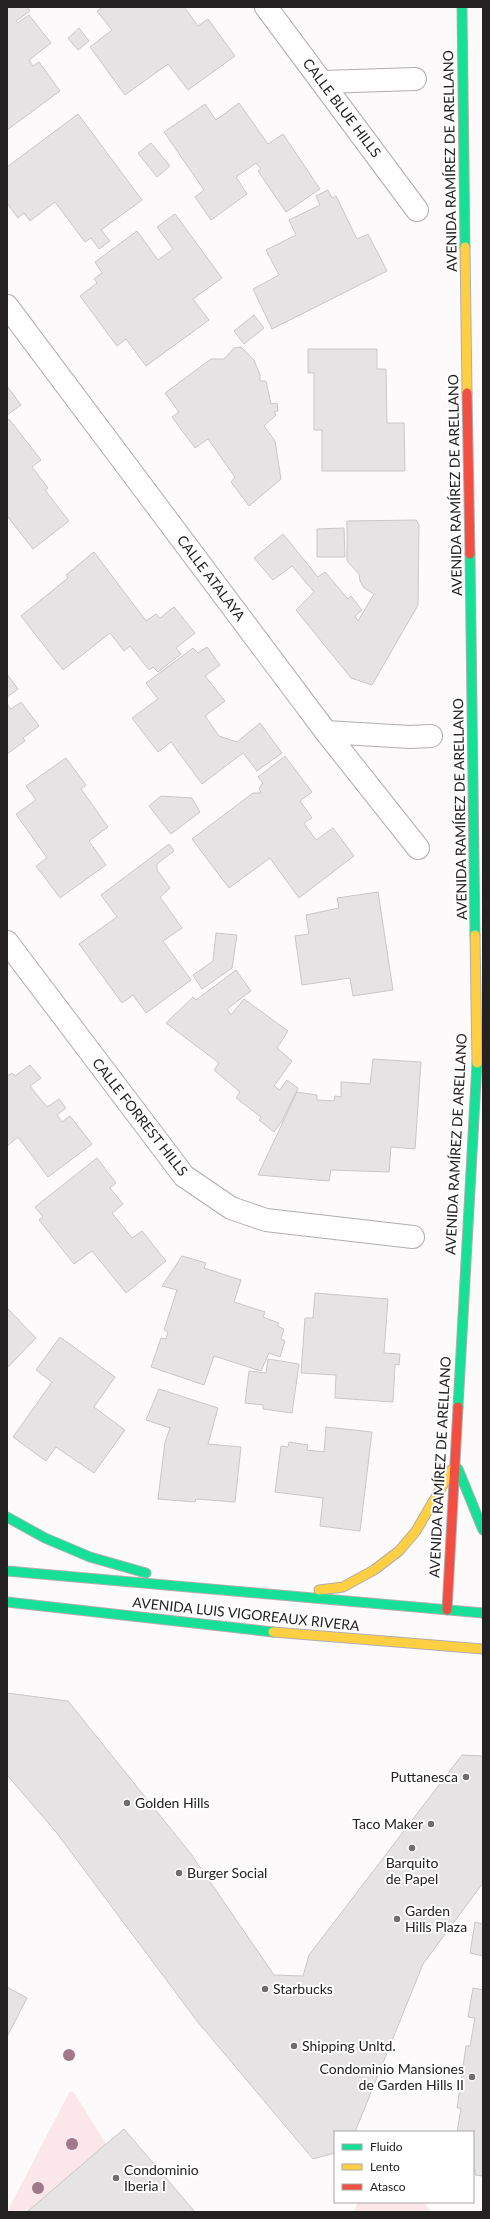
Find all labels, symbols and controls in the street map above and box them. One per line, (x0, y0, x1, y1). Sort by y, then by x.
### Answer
street label: AVENIDA RAMÍREZ DE ARELLANO (439, 50, 460, 272)
street label: CALLE BLUE HILLS (300, 55, 385, 160)
street label: AVENIDA RAMÍREZ DE ARELLANO (444, 374, 465, 596)
street label: CALLE ATALAYA (174, 532, 249, 624)
street label: AVENIDA RAMÍREZ DE ARELLANO (449, 698, 470, 920)
street label: AVENIDA RAMÍREZ DE ARELLANO (441, 1033, 470, 1255)
street label: CALLE FORREST HILLS (89, 1054, 192, 1179)
street label: AVENIDA RAMÍREZ DE ARELLANO (425, 1356, 454, 1578)
street label: AVENIDA LUIS VIGOREAUX RIVERA (132, 1593, 361, 1634)
place label: Puttanesca (390, 1768, 458, 1785)
marker: Puttanesca (461, 1772, 471, 1782)
place label: Golden Hills (135, 1794, 210, 1811)
marker: Golden Hills (122, 1798, 132, 1808)
place label: Taco Maker (352, 1815, 423, 1832)
marker: Taco Maker (426, 1819, 436, 1829)
marker: Barquito de Papel (407, 1843, 417, 1853)
place label: Barquito de Papel (386, 1854, 438, 1887)
place label: Burger Social (187, 1864, 267, 1881)
marker: Burger Social (174, 1868, 184, 1878)
place label: Garden Hills Plaza (405, 1902, 467, 1935)
marker: Garden Hills Plaza (392, 1914, 402, 1924)
place label: Starbucks (273, 1980, 333, 1997)
marker: Starbucks (260, 1984, 270, 1994)
place label: Shipping Unltd. (302, 2037, 396, 2054)
marker: Shipping Unltd. (289, 2041, 299, 2051)
place label: Condominio Mansiones de Garden Hills II (320, 2060, 464, 2093)
marker: Condominio Mansiones de Garden Hills II (467, 2072, 477, 2082)
legend (334, 2131, 474, 2203)
text: Fluido (370, 2139, 403, 2154)
text: Lento (370, 2159, 400, 2174)
place label: Condominio Iberia I (124, 2161, 199, 2194)
marker: Condominio Iberia I (111, 2173, 121, 2183)
text: Atasco (370, 2179, 406, 2194)

